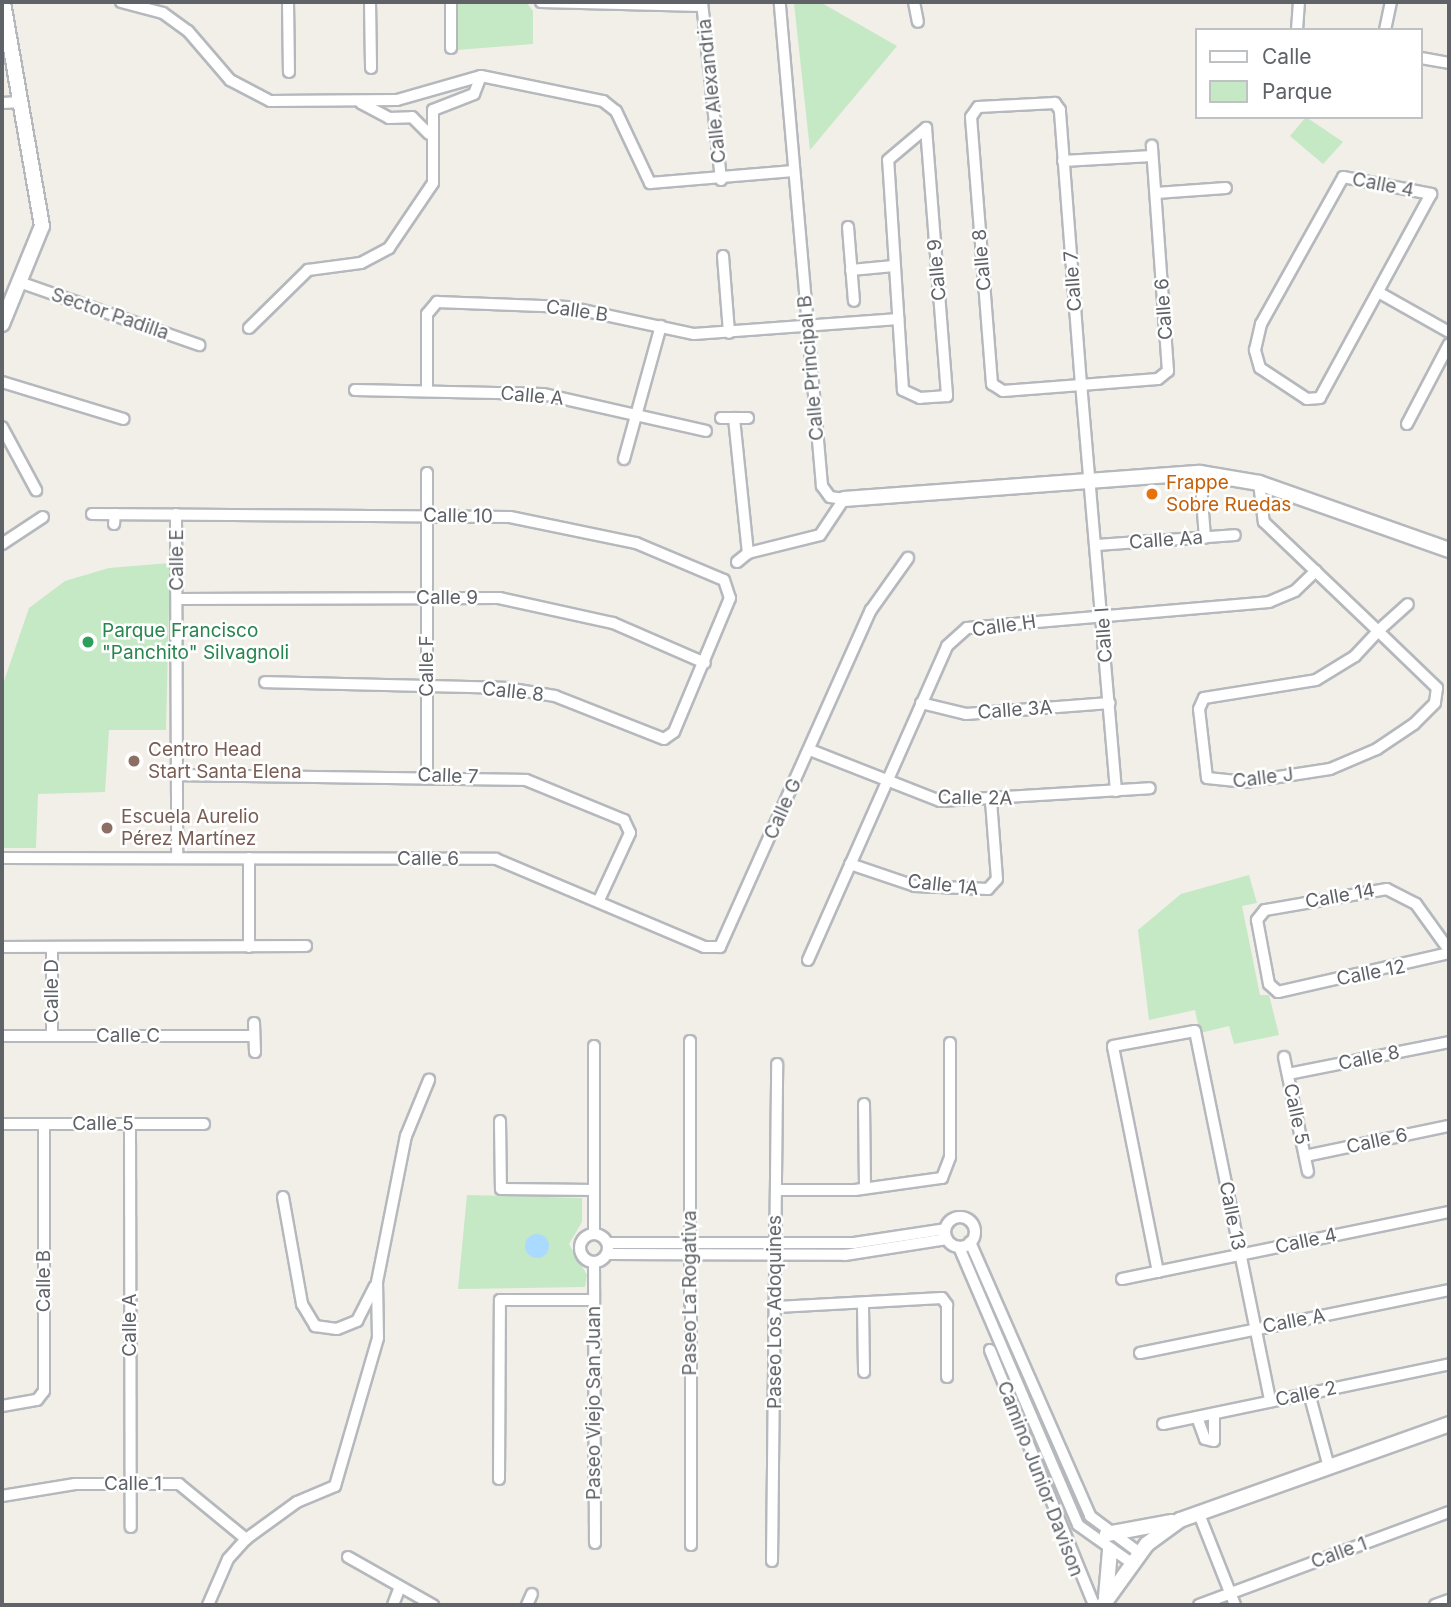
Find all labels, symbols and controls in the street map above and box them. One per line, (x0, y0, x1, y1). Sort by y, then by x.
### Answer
street label: Calle Alexandria (693, 18, 731, 164)
legend (1196, 28, 1423, 119)
text: Calle (1262, 44, 1312, 69)
text: Parque (1262, 79, 1332, 104)
street label: Calle 4 (1350, 168, 1416, 202)
street label: Calle 8 (968, 228, 996, 292)
street label: Calle 9 (923, 238, 951, 302)
street label: Calle 7 (1060, 250, 1086, 312)
street label: Calle 6 (1150, 277, 1178, 341)
street label: Sector Padilla (48, 283, 172, 345)
street label: Calle Principal B (793, 294, 829, 442)
street label: Calle B (544, 295, 610, 327)
street label: Calle A (499, 382, 565, 410)
place label: Frappe Sobre Ruedas (1166, 472, 1291, 516)
marker: Frappe Sobre Ruedas (1144, 486, 1160, 502)
street label: Calle 10 (423, 504, 493, 528)
street label: Calle Aa (1128, 526, 1204, 554)
street label: Calle E (166, 529, 188, 591)
street label: Calle 9 (416, 587, 478, 609)
street label: Calle I (1091, 607, 1117, 663)
street label: Calle H (971, 610, 1037, 642)
place label: Parque Francisco "Panchito" Silvagnoli (102, 620, 289, 664)
marker: Parque Francisco "Panchito" Silvagnoli (80, 634, 96, 650)
street label: Calle F (416, 635, 438, 697)
street label: Calle 8 (481, 677, 545, 707)
street label: Calle 3A (977, 696, 1053, 724)
place label: Centro Head Start Santa Elena (148, 739, 302, 783)
marker: Centro Head Start Santa Elena (126, 753, 142, 769)
street label: Calle J (1231, 763, 1295, 793)
street label: Calle 7 (417, 764, 479, 788)
street label: Calle G (759, 775, 807, 843)
street label: Calle 2A (937, 786, 1013, 810)
place label: Escuela Aurelio Pérez Martínez (121, 806, 259, 850)
marker: Escuela Aurelio Pérez Martínez (99, 820, 115, 836)
street label: Calle 6 (397, 848, 459, 870)
street label: Calle 1A (906, 870, 980, 900)
street label: Calle 14 (1303, 879, 1377, 913)
street label: Calle 12 (1335, 955, 1407, 991)
street label: Calle D (41, 959, 63, 1023)
street label: Calle C (96, 1025, 160, 1047)
street label: Calle 8 (1336, 1041, 1402, 1075)
street label: Calle 5 (1278, 1081, 1314, 1147)
street label: Calle 5 (72, 1113, 134, 1135)
street label: Calle 6 (1344, 1123, 1410, 1159)
street label: Calle 13 (1214, 1180, 1250, 1252)
street label: Paseo La Rogativa (679, 1210, 701, 1376)
street label: Paseo Los Adoquines (764, 1215, 786, 1409)
street label: Calle 4 (1273, 1223, 1339, 1259)
street label: Calle B (33, 1250, 55, 1312)
street label: Calle A (119, 1293, 141, 1357)
street label: Calle A (1261, 1304, 1327, 1338)
street label: Paseo Viejo San Juan (583, 1306, 605, 1500)
street label: Calle 2 (1273, 1376, 1339, 1412)
street label: Camino Junior Davison (992, 1378, 1088, 1580)
street label: Calle 1 (104, 1473, 162, 1495)
street label: Calle 1 (1308, 1532, 1370, 1574)

